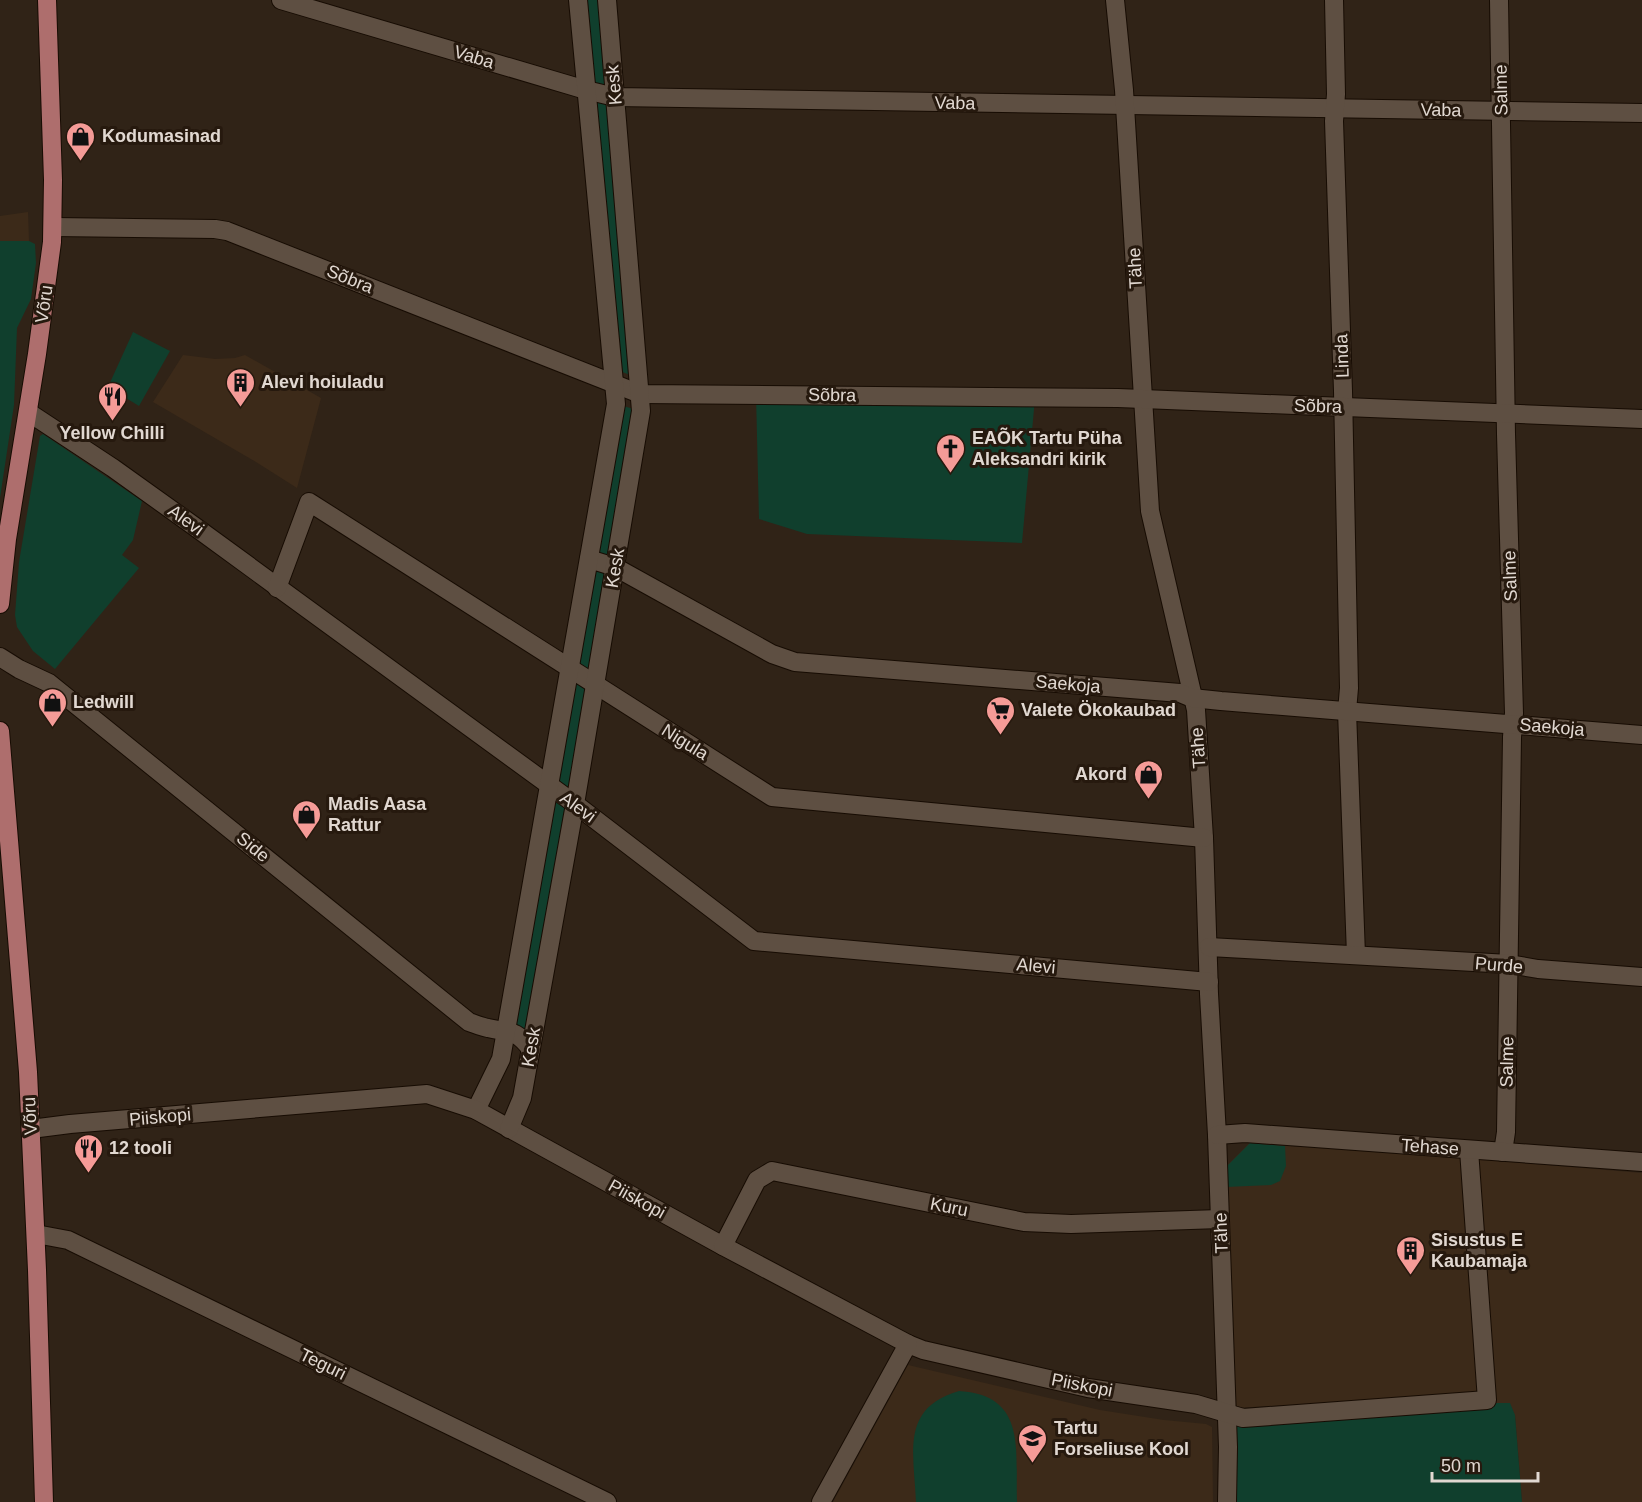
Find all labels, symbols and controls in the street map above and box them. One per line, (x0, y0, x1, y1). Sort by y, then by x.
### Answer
street label: Vaba (452, 41, 497, 73)
street label: Kesk (602, 63, 626, 106)
street label: Salme (1491, 64, 1511, 116)
street label: Vaba (934, 93, 977, 113)
street label: Vaba (1420, 100, 1463, 120)
shop icon: Kodumasinad (65, 120, 97, 162)
place label: Kodumasinad (102, 126, 221, 146)
street label: Tähe (1124, 247, 1146, 289)
street label: Sõbra (324, 261, 377, 298)
street label: Võru (31, 284, 57, 324)
street label: Linda (1331, 333, 1353, 378)
building icon: Alevi hoiuladu (224, 366, 256, 408)
place label: Alevi hoiuladu (261, 372, 384, 392)
restaurant icon: Yellow Chilli (96, 380, 128, 422)
street label: Sõbra (808, 385, 857, 405)
street label: Sõbra (1294, 395, 1343, 417)
place label: Yellow Chilli (59, 423, 165, 443)
place label: EAÕK Tartu Püha Aleksandri kirik (972, 427, 1123, 469)
church icon: EAÕK Tartu Püha Aleksandri kirik (935, 432, 967, 474)
street label: Alevi (164, 500, 208, 540)
street label: Kesk (602, 546, 628, 589)
street label: Salme (1499, 550, 1521, 602)
street label: Saekoja (1035, 671, 1102, 697)
shop icon: Ledwill (36, 686, 68, 728)
place label: Ledwill (73, 692, 134, 712)
supermarket icon: Valete Ökokaubad (984, 694, 1016, 736)
place label: Valete Ökokaubad (1021, 700, 1176, 720)
street label: Saekoja (1519, 714, 1586, 740)
street label: Nigula (658, 720, 713, 765)
street label: Tähe (1187, 727, 1209, 769)
shop icon: Akord (1132, 758, 1164, 800)
place label: Akord (1075, 764, 1127, 784)
street label: Alevi (556, 787, 600, 827)
place label: Madis Aasa Rattur (328, 794, 427, 835)
shop icon: Madis Aasa Rattur (291, 798, 323, 840)
street label: Side (233, 828, 273, 866)
street label: Purde (1474, 953, 1524, 977)
street label: Alevi (1016, 954, 1056, 978)
street label: Kesk (518, 1025, 544, 1068)
street label: Salme (1497, 1036, 1517, 1088)
street label: Võru (19, 1096, 41, 1136)
street label: Piiskopi (128, 1104, 192, 1130)
restaurant icon: 12 tooli (72, 1132, 104, 1174)
street label: Tehase (1400, 1135, 1460, 1159)
place label: 12 tooli (109, 1138, 172, 1158)
street label: Piiskopi (605, 1175, 669, 1223)
street label: Kuru (928, 1194, 970, 1220)
street label: Tähe (1210, 1212, 1232, 1254)
place label: Sisustus E Kaubamaja (1431, 1230, 1528, 1271)
building icon: Sisustus E Kaubamaja (1394, 1234, 1426, 1276)
street label: Teguri (297, 1344, 349, 1384)
street label: Piiskopi (1050, 1369, 1114, 1401)
place label: Tartu Forseliuse Kool (1054, 1418, 1189, 1459)
school or university icon: Tartu Forseliuse Kool (1017, 1422, 1049, 1464)
scale bar (1432, 1445, 1538, 1483)
text: 50 m (1441, 1456, 1481, 1476)

